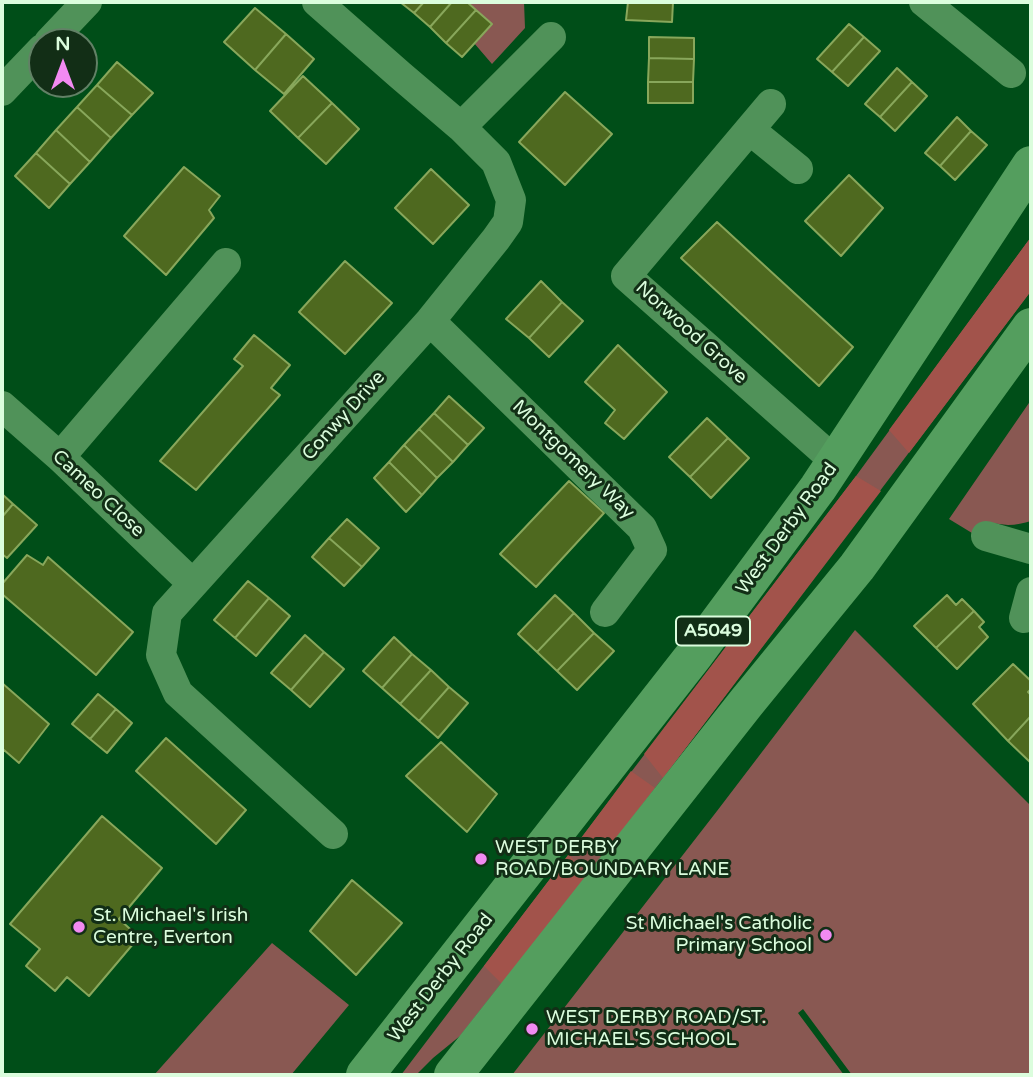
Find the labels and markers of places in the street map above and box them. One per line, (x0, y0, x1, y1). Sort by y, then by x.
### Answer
place label: WEST DERBY ROAD/BOUNDARY LANE (495, 837, 729, 881)
marker: WEST DERBY ROAD/BOUNDARY LANE (473, 851, 489, 867)
place label: St. Michael's Irish Centre, Everton (93, 905, 248, 949)
place label: St Michael's Catholic Primary School (626, 913, 812, 957)
marker: St. Michael's Irish Centre, Everton (71, 919, 87, 935)
marker: St Michael's Catholic Primary School (818, 927, 834, 943)
place label: WEST DERBY ROAD/ST. MICHAEL'S SCHOOL (546, 1007, 766, 1051)
marker: WEST DERBY ROAD/ST. MICHAEL'S SCHOOL (524, 1021, 540, 1037)

